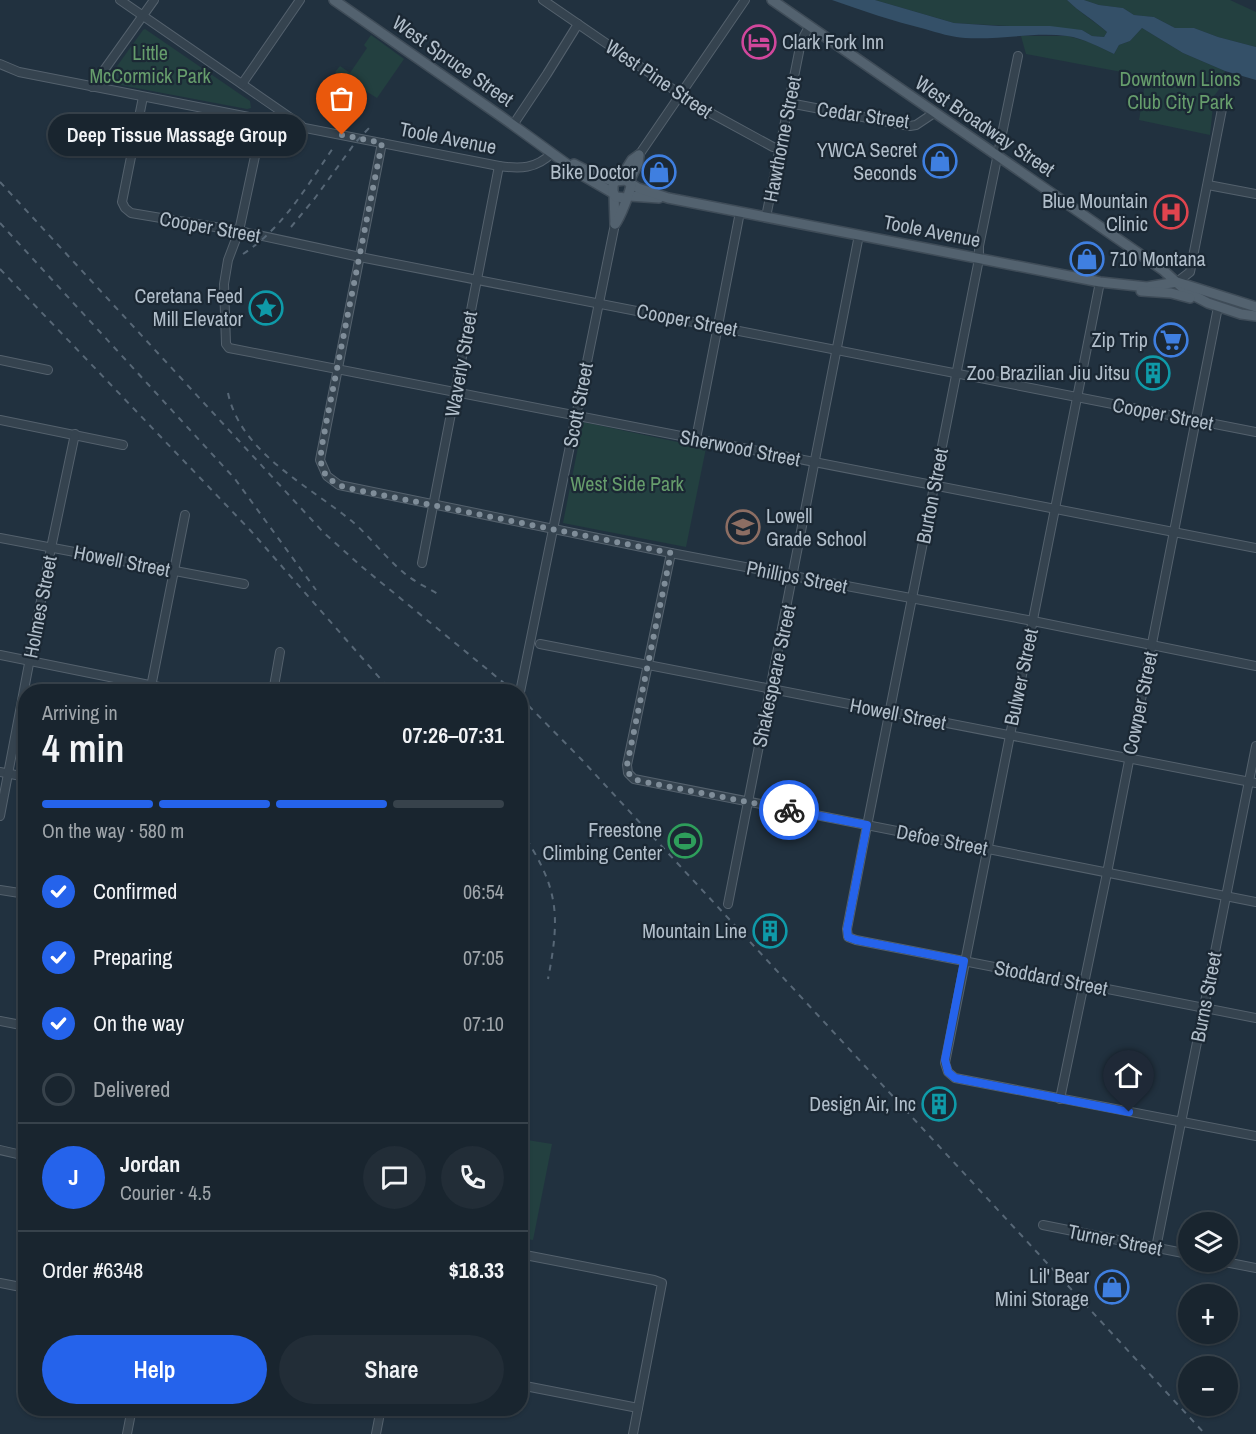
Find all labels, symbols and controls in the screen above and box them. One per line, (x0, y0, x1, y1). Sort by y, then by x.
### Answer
street label: West Spruce Street (387, 9, 520, 113)
hotel icon: Clark Fork Inn (741, 24, 777, 60)
place label: Clark Fork Inn (782, 28, 884, 55)
street label: West Pine Street (600, 33, 718, 125)
park label: Little McCormick Park (89, 39, 211, 89)
park label: Downtown Lions Club City Park (1119, 65, 1241, 115)
street label: West Broadway Street (910, 69, 1061, 183)
pin (316, 73, 367, 135)
street label: Hawthorne Street (756, 73, 807, 204)
icon: bag (325, 82, 358, 115)
street label: Cedar Street (815, 95, 911, 134)
callout: Deep Tissue Massage Group (48, 114, 306, 156)
street label: Toole Avenue (397, 115, 499, 160)
text: Deep Tissue Massage Group (67, 121, 287, 148)
place label: YWCA Secret Seconds (817, 136, 917, 186)
shop icon: YWCA Secret Seconds (922, 143, 958, 179)
shop icon: Bike Doctor (641, 154, 677, 190)
place label: Bike Doctor (550, 158, 637, 185)
place label: Blue Mountain Clinic (1042, 187, 1148, 237)
hospital icon: Blue Mountain Clinic (1153, 194, 1189, 230)
street label: Cooper Street (157, 204, 263, 249)
street label: Toole Avenue (881, 208, 983, 253)
shop icon: 710 Montana (1069, 241, 1105, 277)
place label: 710 Montana (1110, 245, 1206, 272)
place label: Ceretana Feed Mill Elevator (134, 282, 244, 332)
place icon: Ceretana Feed Mill Elevator (248, 290, 284, 326)
street label: Cooper Street (634, 297, 740, 343)
street label: Waverly Street (438, 308, 483, 419)
supermarket icon: Zip Trip (1153, 322, 1189, 358)
place label: Zip Trip (1091, 326, 1148, 353)
building icon: Zoo Brazilian Jiu Jitsu (1135, 355, 1171, 391)
place label: Zoo Brazilian Jiu Jitsu (967, 359, 1130, 386)
street label: Scott Street (556, 360, 599, 450)
street label: Cooper Street (1110, 391, 1216, 437)
street label: Sherwood Street (678, 423, 803, 472)
street label: Burton Street (909, 445, 954, 546)
park label: West Side Park (570, 470, 685, 497)
place label: Lowell Grade School (766, 502, 866, 552)
school or university icon: Lowell Grade School (725, 509, 761, 545)
street label: Howell Street (72, 538, 173, 583)
street label: Holmes Street (16, 553, 63, 660)
street label: Phillips Street (744, 554, 850, 600)
street label: Shakespeare Street (745, 602, 802, 750)
street label: Bulwer Street (997, 626, 1044, 728)
street label: Cowper Street (1115, 648, 1164, 757)
street label: Howell Street (848, 691, 949, 736)
text: Arriving in (42, 699, 118, 726)
text: 07:26–07:31 (402, 720, 504, 750)
text: 4 min (42, 722, 124, 774)
courier (759, 780, 819, 840)
icon: bike (773, 794, 806, 827)
place label: Freestone Climbing Center (543, 816, 663, 866)
text: On the way · 580 m (42, 817, 184, 844)
street label: Defoe Street (894, 817, 990, 862)
sports icon: Freestone Climbing Center (667, 823, 703, 859)
icon: check (42, 875, 75, 908)
text: Confirmed (93, 876, 177, 906)
text: 06:54 (463, 878, 504, 905)
building icon: Mountain Line (752, 913, 788, 949)
place label: Mountain Line (642, 917, 747, 944)
icon: check (42, 941, 75, 974)
text: Preparing (93, 942, 172, 972)
text: 07:05 (463, 944, 504, 971)
street label: Burns Street (1184, 949, 1228, 1044)
street label: Stoddard Street (992, 953, 1110, 1002)
icon: check (42, 1007, 75, 1040)
text: On the way (93, 1008, 184, 1038)
text: 07:10 (463, 1010, 504, 1037)
pin (1103, 1050, 1154, 1112)
icon: home (1112, 1059, 1145, 1092)
text: Delivered (93, 1074, 170, 1104)
building icon: Design Air, Inc (921, 1086, 957, 1122)
place label: Design Air, Inc (809, 1090, 916, 1117)
button: chat (363, 1146, 426, 1209)
button: phone (441, 1146, 504, 1209)
text: Jordan (120, 1149, 180, 1179)
text: J (68, 1162, 79, 1192)
text: Courier · 4.5 (120, 1179, 211, 1206)
map controls (1178, 1212, 1238, 1416)
button: layers (1178, 1212, 1238, 1272)
street label: Turner Street (1066, 1217, 1165, 1262)
text: Order #6348 (42, 1255, 143, 1285)
text: $18.33 (449, 1255, 504, 1285)
place label: Lil' Bear Mini Storage (995, 1262, 1090, 1312)
shop icon: Lil' Bear Mini Storage (1094, 1269, 1130, 1305)
button: + (1178, 1284, 1238, 1344)
button: Help (42, 1335, 267, 1404)
button: Share (279, 1335, 504, 1404)
button: − (1178, 1356, 1238, 1416)

